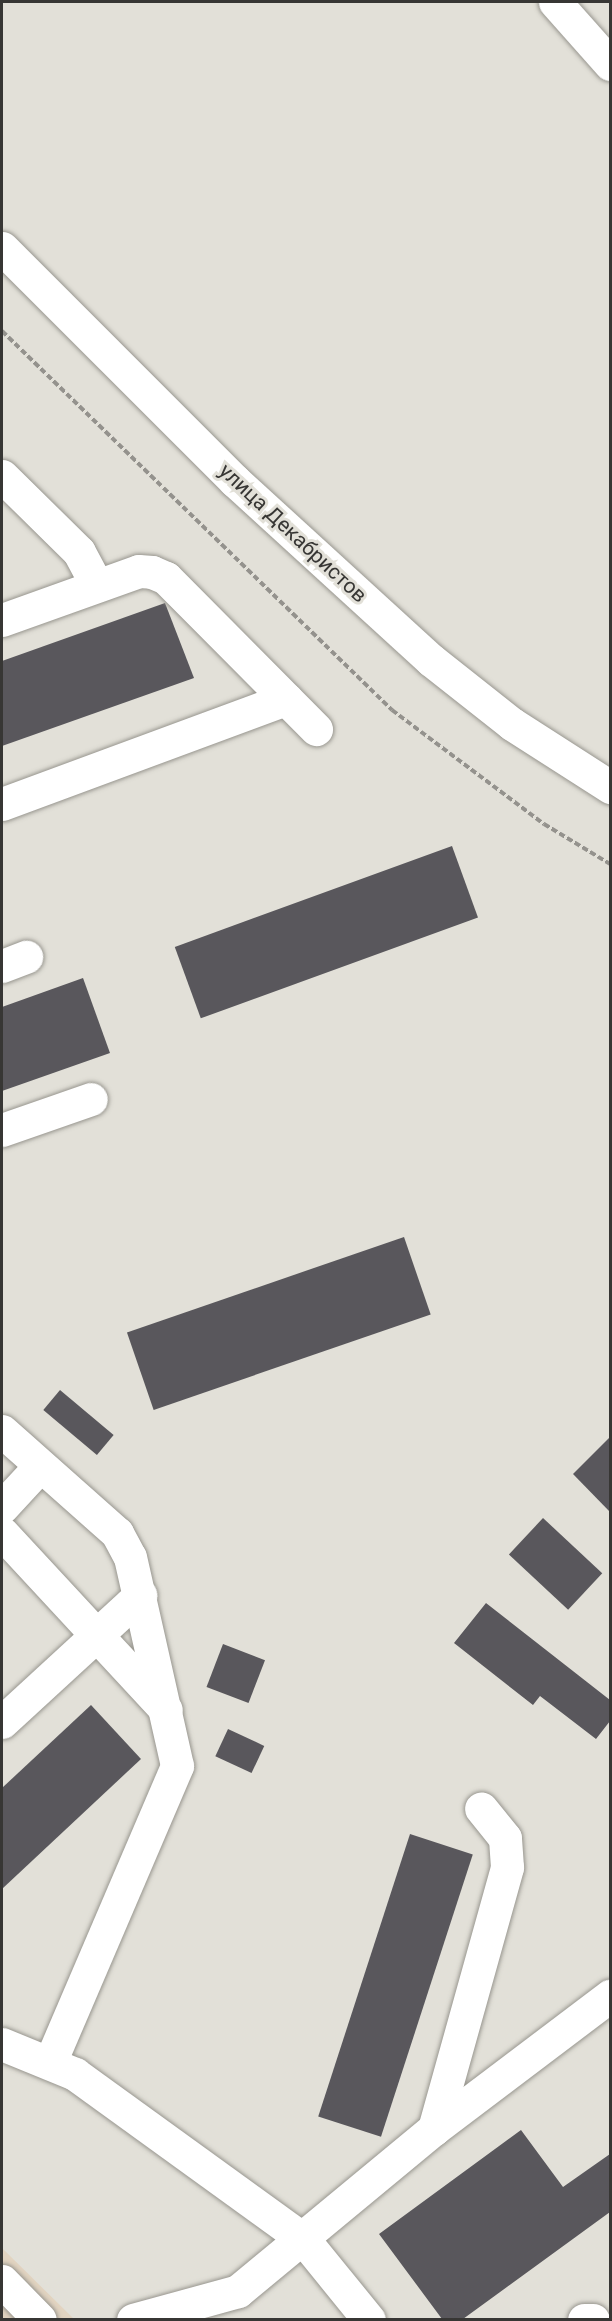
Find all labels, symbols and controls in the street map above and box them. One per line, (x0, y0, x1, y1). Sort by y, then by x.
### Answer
street label: улица Декабристов (214, 458, 372, 608)

